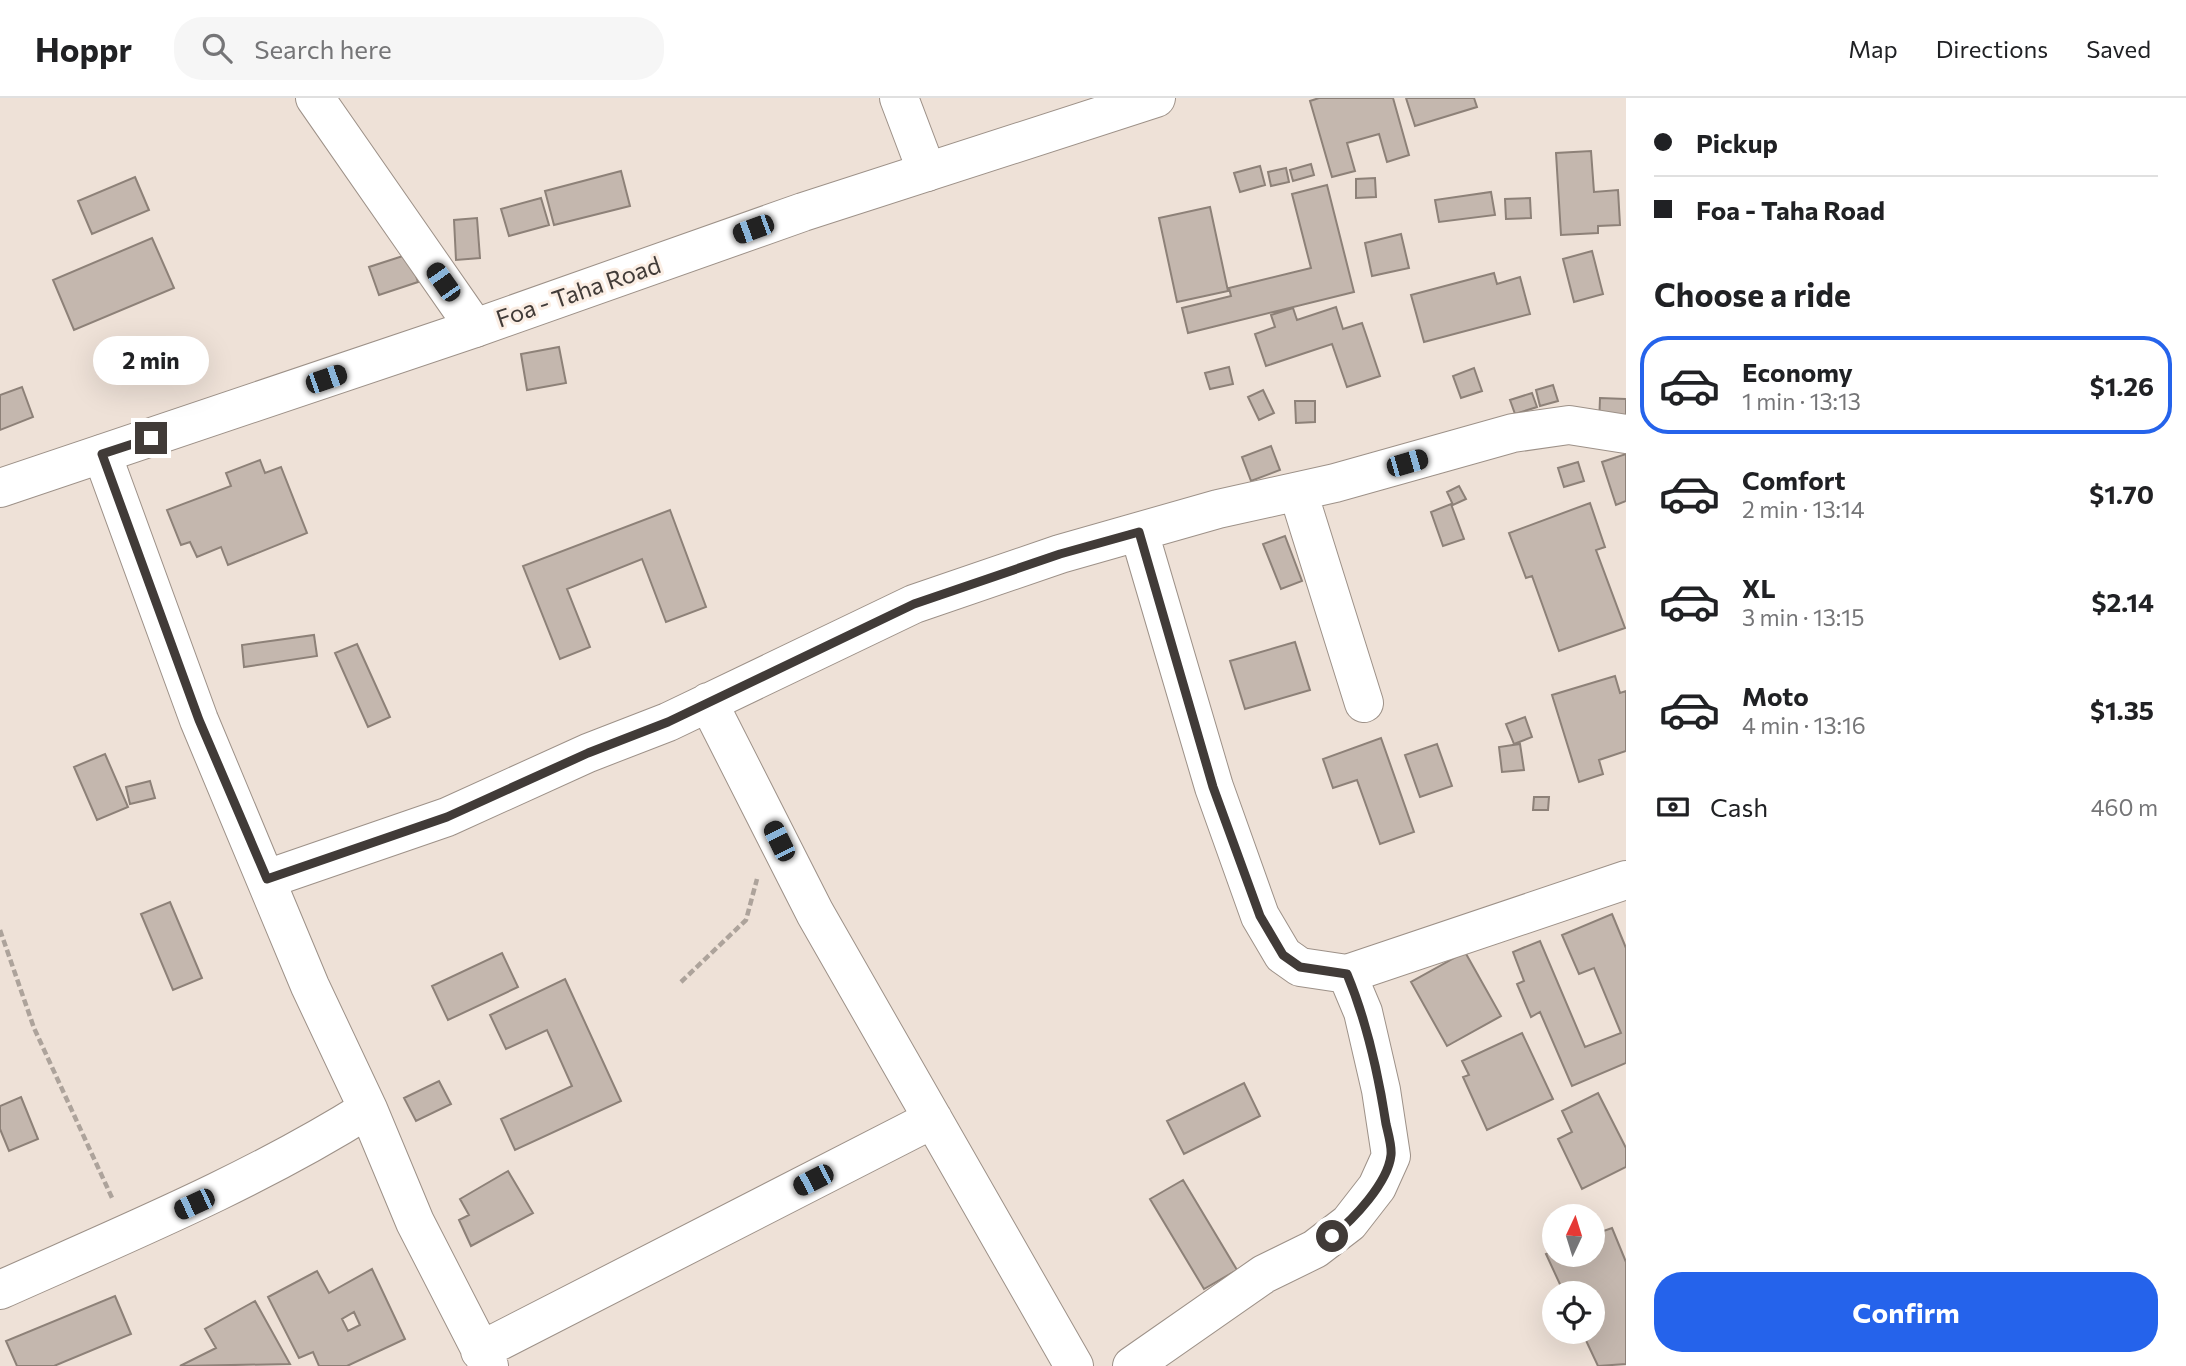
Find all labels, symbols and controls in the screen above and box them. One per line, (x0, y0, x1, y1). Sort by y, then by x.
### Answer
search box (174, 17, 664, 80)
text: Hoppr (35, 28, 132, 69)
icon: search (198, 29, 236, 67)
text: Search here (254, 33, 392, 64)
text: Map (1848, 34, 1898, 63)
text: Directions (1936, 34, 2048, 63)
text: Saved (2086, 34, 2151, 63)
text: Pickup (1696, 127, 1778, 158)
text: Foa - Taha Road (1696, 194, 1885, 225)
car (730, 212, 777, 246)
street label: Foa - Taha Road (492, 249, 664, 333)
car (423, 259, 464, 305)
text: Choose a ride (1654, 274, 1851, 314)
callout: 2 min (93, 336, 209, 386)
text: 2 min (122, 346, 180, 374)
icon: car (1658, 354, 1721, 417)
text: Economy (1742, 356, 1853, 387)
car (303, 362, 350, 396)
text: $1.26 (2090, 370, 2154, 401)
text: 1 min · 13:13 (1742, 387, 1861, 415)
route end (135, 422, 167, 454)
car (1384, 447, 1431, 479)
icon: car (1658, 462, 1721, 525)
text: Comfort (1742, 464, 1845, 495)
text: $1.70 (2089, 478, 2154, 509)
text: 2 min · 13:14 (1742, 495, 1865, 523)
icon: car (1658, 570, 1721, 633)
text: XL (1742, 572, 1776, 603)
text: $2.14 (2092, 586, 2154, 617)
text: 3 min · 13:15 (1742, 603, 1864, 631)
icon: car (1658, 678, 1721, 741)
text: Moto (1742, 680, 1809, 711)
text: $1.35 (2090, 694, 2154, 725)
text: 4 min · 13:16 (1742, 711, 1866, 739)
icon: cash (1654, 788, 1692, 826)
text: Cash (1710, 791, 1768, 822)
text: 460 m (2091, 793, 2158, 821)
car (761, 818, 798, 864)
car (790, 1161, 837, 1199)
car (171, 1186, 218, 1222)
north arrow (1542, 1204, 1605, 1267)
map controls (1542, 1204, 1605, 1344)
route start (1316, 1220, 1348, 1252)
button: Confirm (1654, 1272, 2158, 1352)
button: locate (1542, 1281, 1605, 1344)

